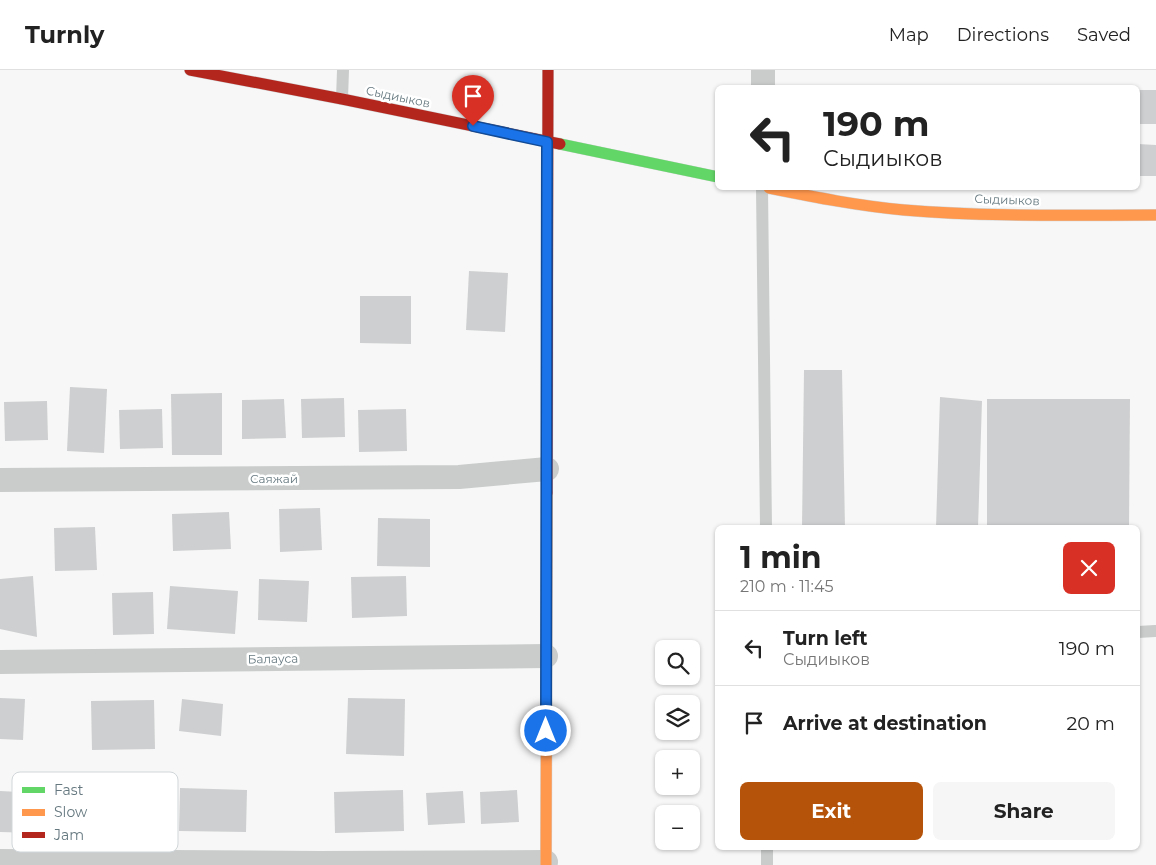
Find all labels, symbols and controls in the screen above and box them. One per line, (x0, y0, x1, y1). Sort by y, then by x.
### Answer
text: Turnly (25, 20, 104, 49)
text: Map (889, 24, 929, 46)
text: Directions (957, 24, 1049, 46)
text: Saved (1077, 24, 1131, 46)
pin (452, 75, 494, 126)
street label: Сыдиыков (365, 82, 432, 111)
icon: arrive (459, 82, 487, 110)
text: 190 m (823, 102, 929, 145)
icon: left (740, 105, 805, 170)
text: Сыдиыков (823, 145, 943, 172)
street label: Сыдиыков (974, 191, 1040, 208)
street label: Саяжай (250, 471, 298, 486)
text: 1 min (740, 539, 821, 576)
button: close (1063, 542, 1115, 594)
text: 210 m · 11:45 (740, 577, 834, 596)
text: Turn left (783, 627, 868, 650)
icon: left (740, 634, 768, 662)
text: 190 m (1059, 637, 1115, 660)
map controls (655, 640, 700, 850)
button: search (655, 640, 700, 685)
text: Сыдиыков (783, 650, 870, 669)
street label: Балауса (248, 651, 298, 666)
button: layers (655, 695, 700, 740)
position arrow (519, 704, 571, 756)
icon: arrive (740, 709, 768, 737)
text: Arrive at destination (783, 712, 987, 735)
text: 20 m (1067, 712, 1115, 735)
button: + (655, 750, 700, 795)
legend (12, 772, 178, 852)
text: Fast (54, 781, 84, 799)
button: Exit (740, 782, 923, 840)
button: Share (933, 782, 1115, 840)
text: Slow (54, 803, 88, 821)
button: − (655, 805, 700, 850)
text: Jam (53, 826, 84, 844)

